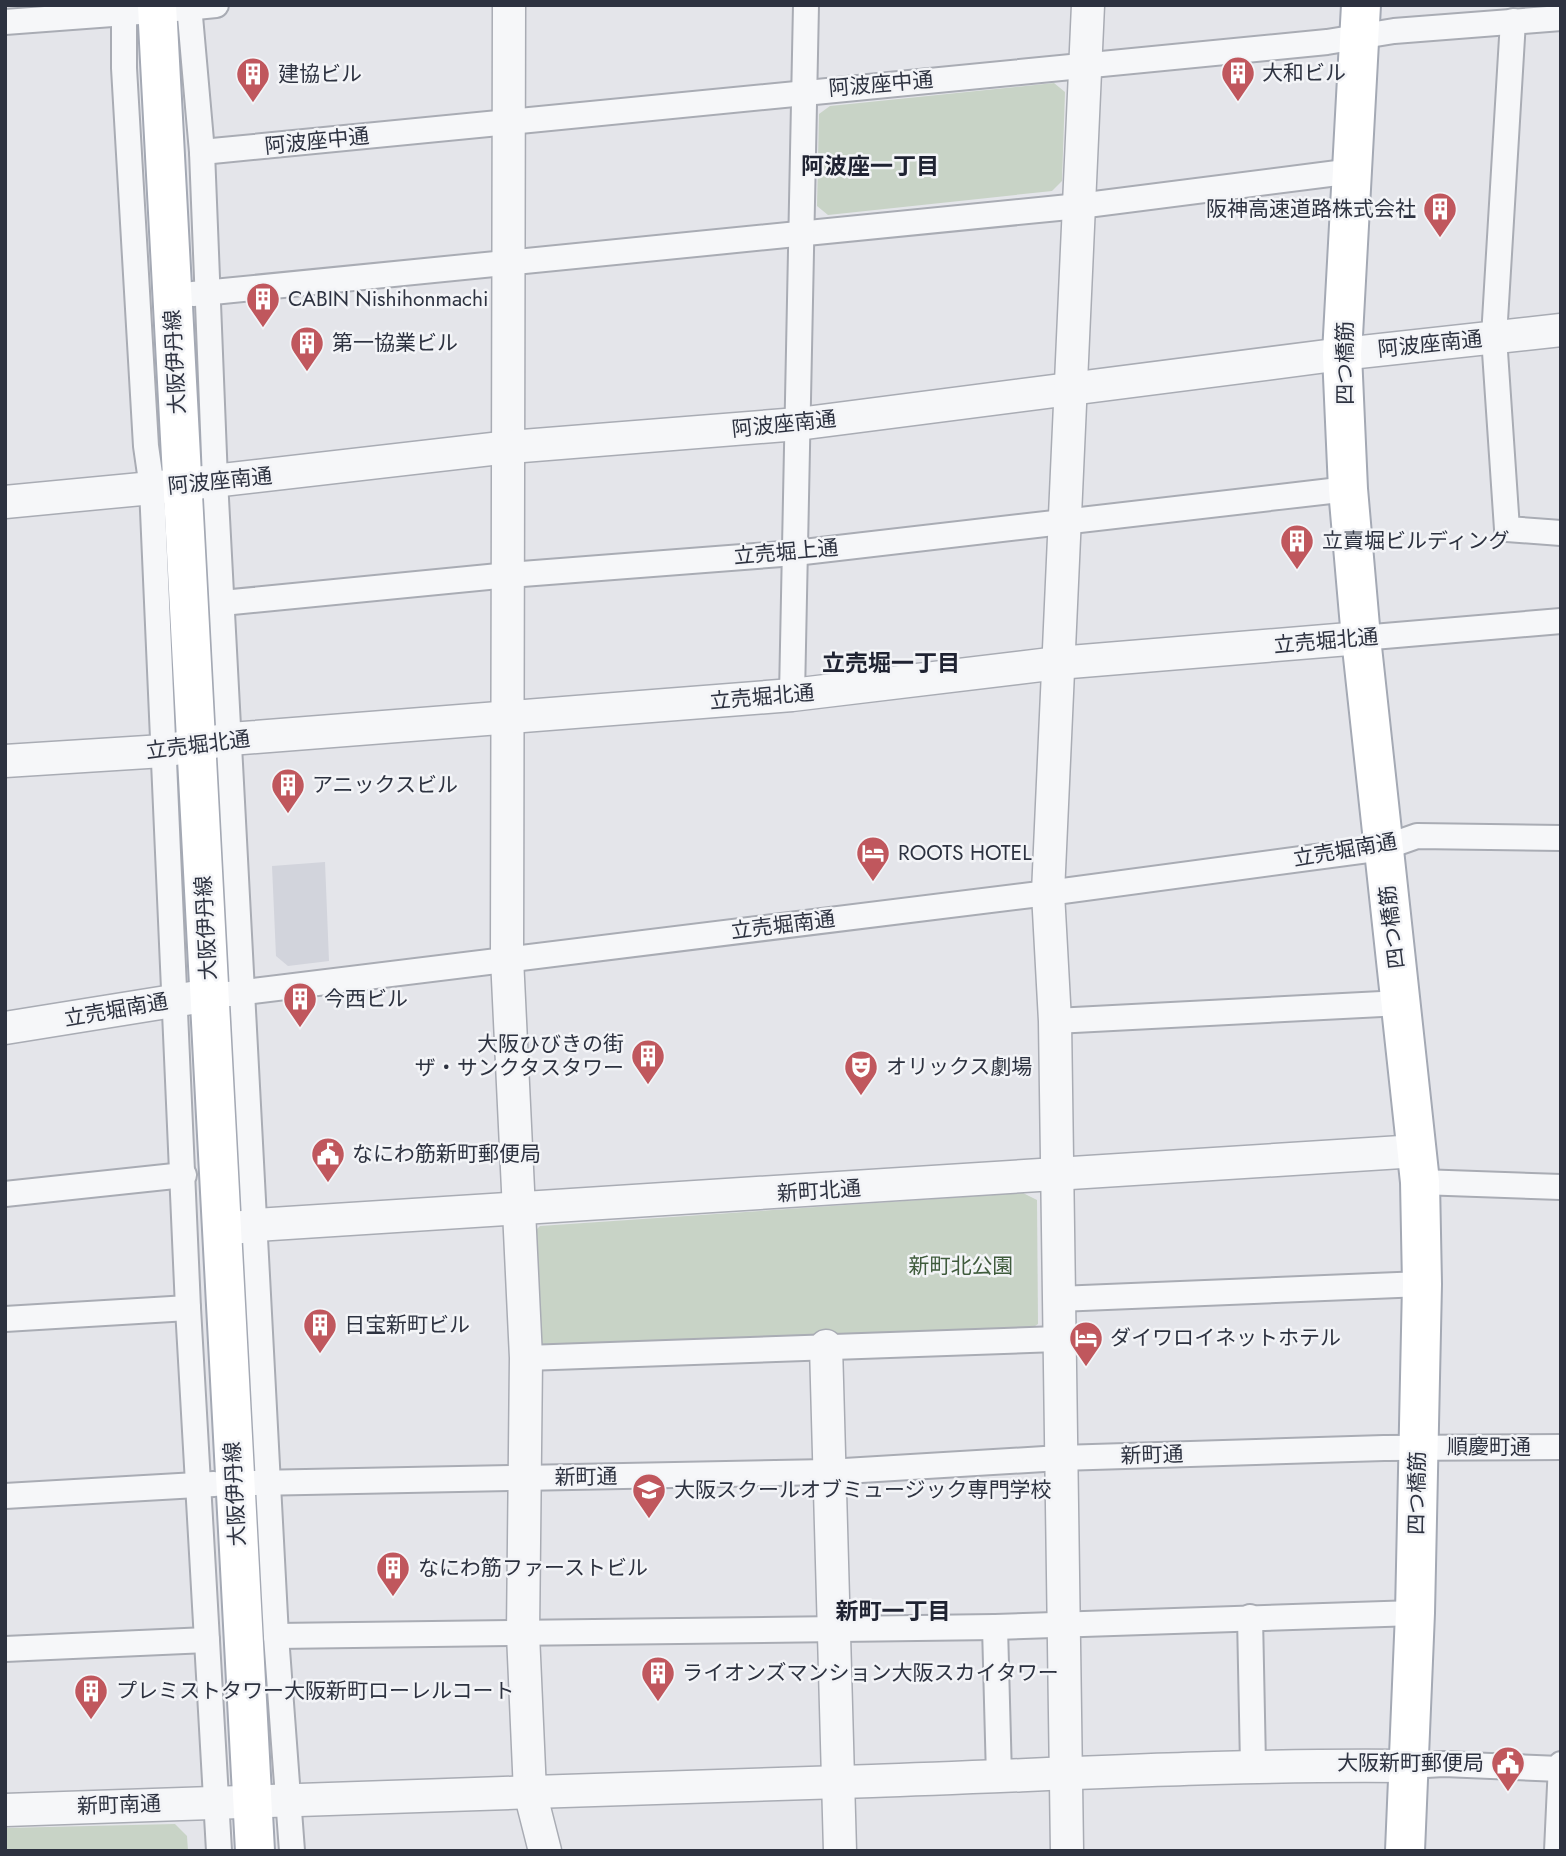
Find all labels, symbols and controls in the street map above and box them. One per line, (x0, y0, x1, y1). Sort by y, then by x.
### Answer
building icon: 大和ビル (1219, 54, 1257, 103)
building icon: 建協ビル (234, 55, 272, 104)
place label: 大和ビル (1262, 58, 1346, 88)
place label: 建協ビル (278, 59, 362, 89)
street label: 阿波座中通 (827, 64, 935, 104)
street label: 阿波座中通 (263, 121, 371, 161)
district label: 阿波座一丁目 (801, 149, 939, 183)
building icon: 阪神高速道路株式会社 (1421, 190, 1459, 239)
place label: 阪神高速道路株式会社 (1206, 194, 1416, 224)
building icon: CABIN Nishihonmachi (244, 280, 282, 329)
place label: CABIN Nishihonmachi (288, 284, 489, 314)
street label: 大阪伊丹線 (157, 309, 193, 415)
street label: 四つ橋筋 (1330, 321, 1360, 405)
building icon: 第一協業ビル (288, 324, 326, 373)
street label: 阿波座南通 (1376, 324, 1484, 364)
place label: 第一協業ビル (332, 328, 458, 358)
street label: 阿波座南通 (730, 404, 838, 444)
street label: 阿波座南通 (166, 461, 274, 501)
building icon: 立賣堀ビルディング (1278, 522, 1316, 571)
place label: 立賣堀ビルディング (1322, 526, 1510, 556)
street label: 立売堀上通 (732, 532, 840, 572)
street label: 立売堀北通 (1272, 621, 1380, 661)
district label: 立売堀一丁目 (822, 646, 960, 680)
street label: 立売堀北通 (708, 677, 816, 717)
street label: 立売堀北通 (144, 724, 252, 766)
building icon: アニックスビル (269, 766, 307, 815)
place label: アニックスビル (312, 770, 458, 800)
street label: 立売堀南通 (1291, 826, 1399, 874)
hotel icon: ROOTS HOTEL (854, 834, 892, 883)
place label: ROOTS HOTEL (898, 838, 1032, 868)
street label: 大阪伊丹線 (188, 875, 224, 981)
street label: 四つ橋筋 (1372, 883, 1412, 971)
street label: 立売堀南通 (729, 904, 837, 946)
building icon: 今西ビル (281, 980, 319, 1029)
place label: 今西ビル (324, 984, 408, 1014)
street label: 立売堀南通 (62, 986, 170, 1034)
place label: 大阪ひびきの街 ザ・サンクタスタワー (415, 1029, 624, 1083)
building icon: 大阪ひびきの街 ザ・サンクタスタワー (629, 1037, 667, 1086)
theatre icon: オリックス劇場 (842, 1048, 880, 1097)
place label: オリックス劇場 (886, 1052, 1032, 1082)
public building icon: なにわ筋新町郵便局 (309, 1135, 347, 1184)
place label: なにわ筋新町郵便局 (352, 1139, 541, 1169)
street label: 新町北通 (776, 1173, 862, 1209)
park label: 新町北公園 (909, 1251, 1014, 1281)
building icon: 日宝新町ビル (301, 1306, 339, 1355)
place label: 日宝新町ビル (344, 1310, 470, 1340)
hotel icon: ダイワロイネットホテル (1067, 1319, 1105, 1368)
place label: ダイワロイネットホテル (1110, 1323, 1341, 1353)
street label: 順慶町通 (1447, 1432, 1531, 1462)
street label: 新町通 (1120, 1439, 1184, 1471)
street label: 大阪伊丹線 (217, 1441, 253, 1547)
street label: 四つ橋筋 (1401, 1451, 1433, 1535)
street label: 新町通 (554, 1461, 618, 1493)
school or university icon: 大阪スクールオブミュージック専門学校 (630, 1471, 668, 1520)
place label: 大阪スクールオブミュージック専門学校 (674, 1475, 1052, 1505)
building icon: なにわ筋ファーストビル (374, 1549, 412, 1598)
place label: なにわ筋ファーストビル (418, 1553, 648, 1583)
district label: 新町一丁目 (836, 1594, 951, 1628)
building icon: ライオンズマンション大阪スカイタワー (639, 1654, 677, 1703)
place label: ライオンズマンション大阪スカイタワー (682, 1658, 1059, 1688)
building icon: プレミストタワー大阪新町ローレルコート (72, 1672, 110, 1721)
place label: プレミストタワー大阪新町ローレルコート (116, 1676, 515, 1706)
public building icon: 大阪新町郵便局 (1489, 1744, 1527, 1793)
place label: 大阪新町郵便局 (1337, 1748, 1484, 1778)
street label: 新町南通 (77, 1789, 161, 1821)

